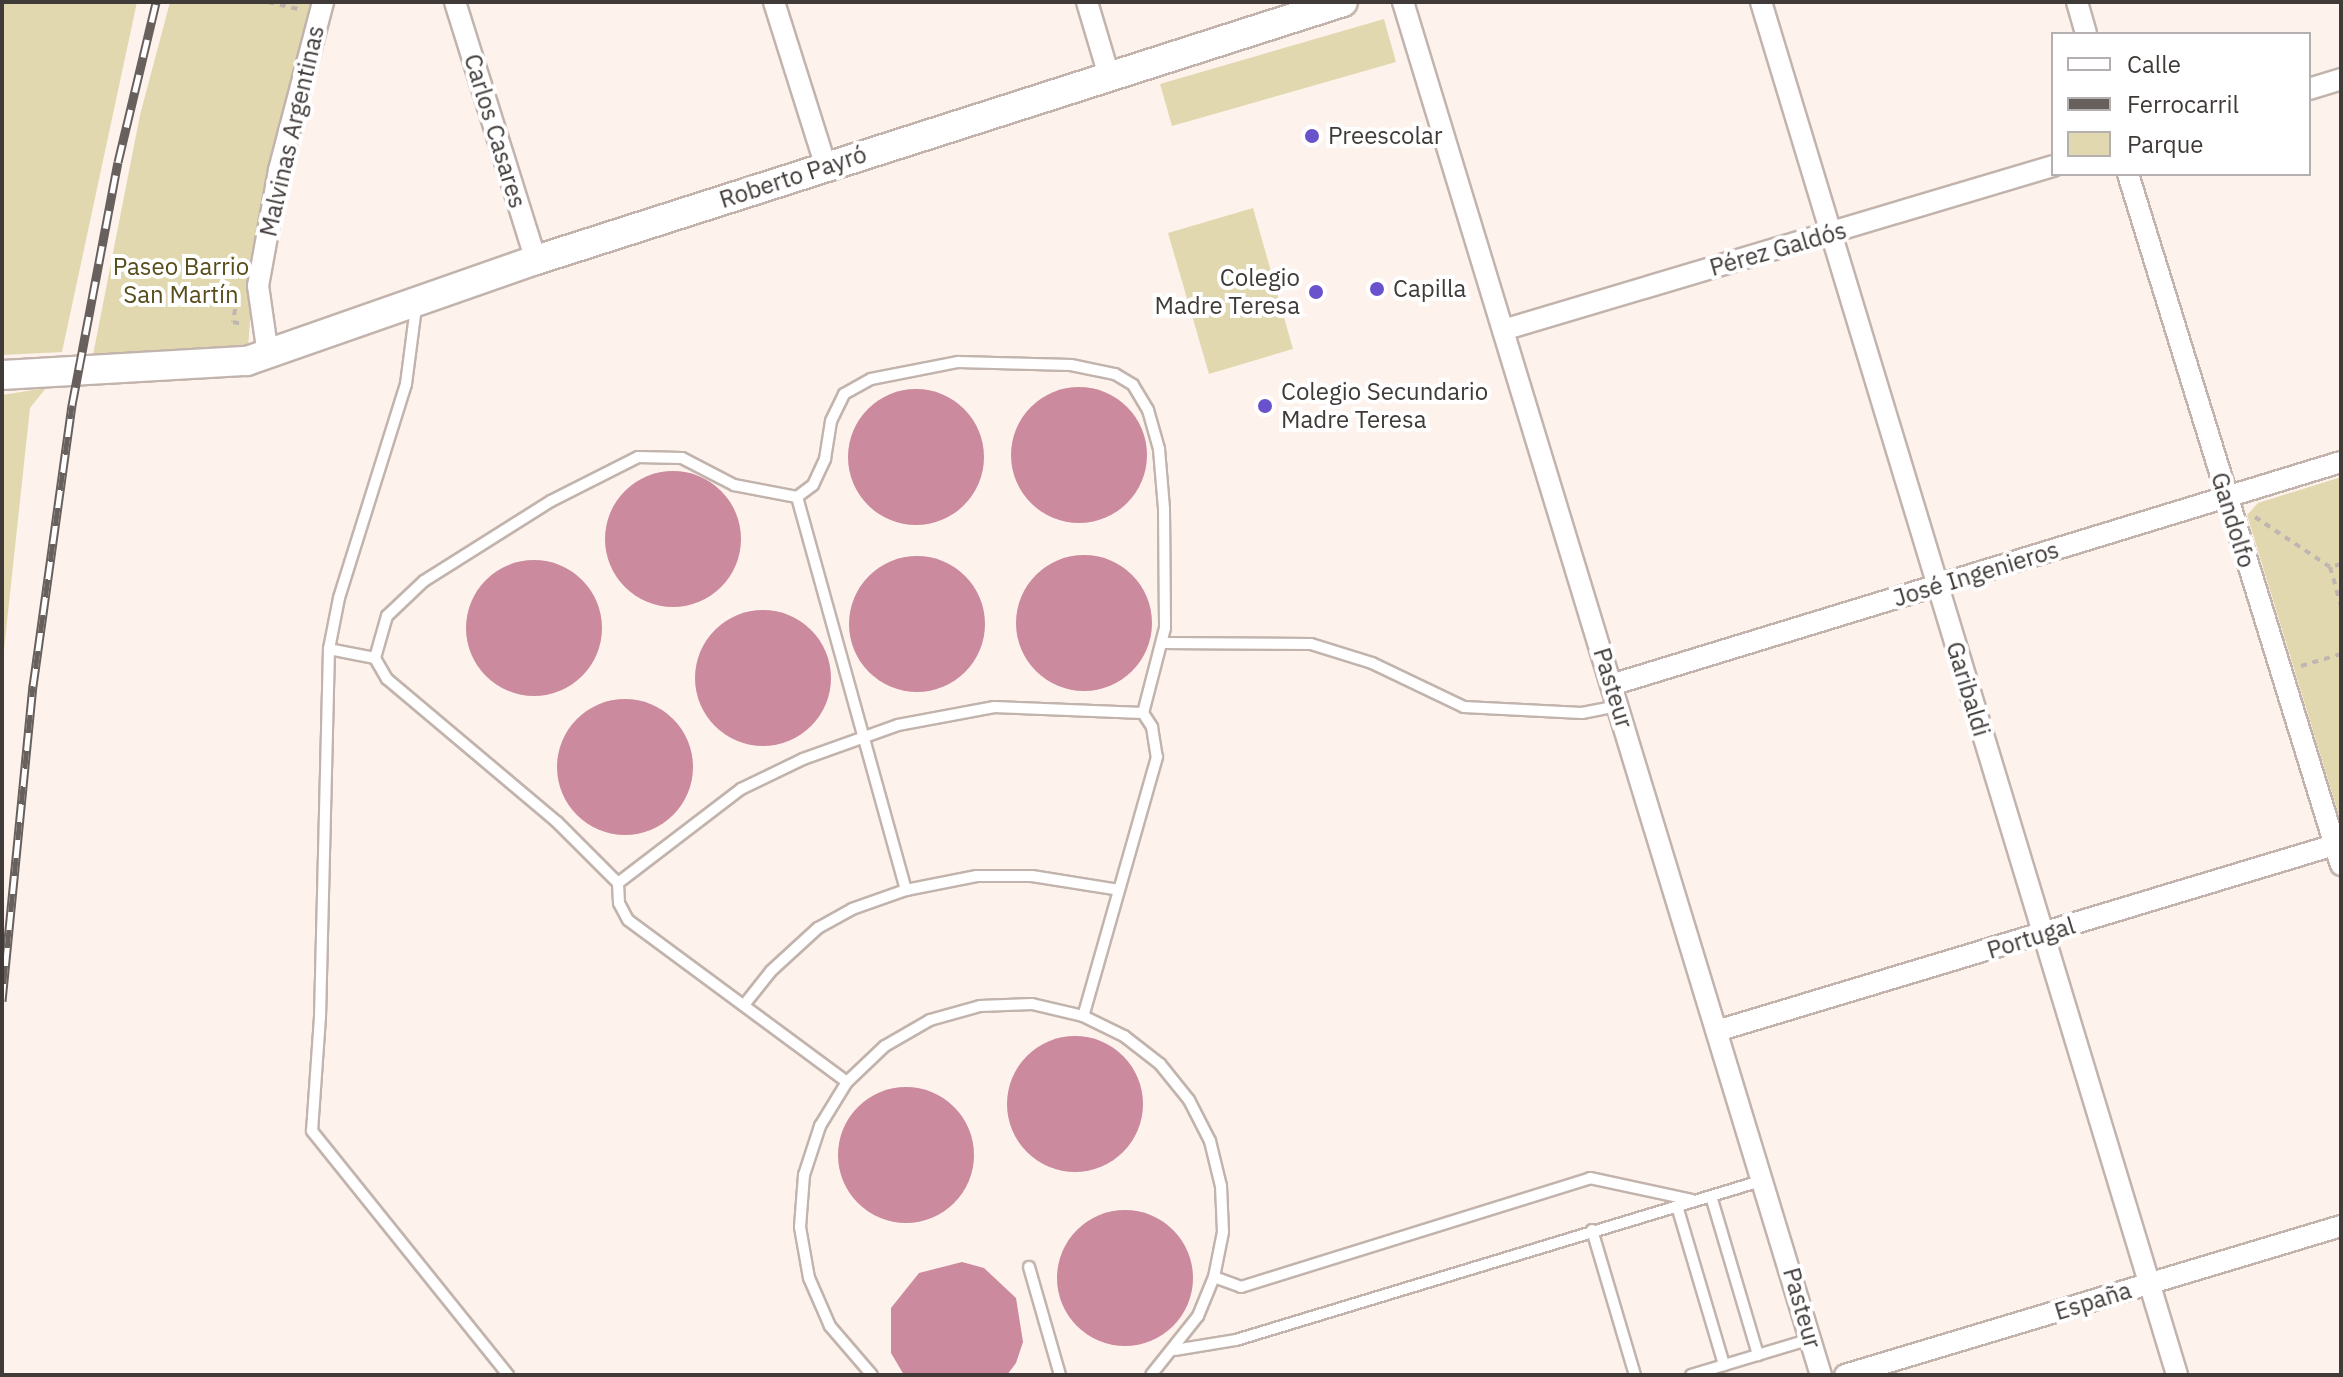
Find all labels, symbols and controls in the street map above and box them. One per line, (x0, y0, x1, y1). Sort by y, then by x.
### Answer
street label: Malvinas Argentinas (254, 23, 330, 239)
legend (2051, 32, 2311, 176)
text: Calle (2127, 48, 2181, 80)
street label: Carlos Casares (458, 50, 532, 212)
text: Ferrocarril (2127, 88, 2239, 120)
place label: Preescolar (1328, 122, 1443, 150)
marker: Preescolar (1303, 127, 1321, 145)
text: Parque (2127, 128, 2204, 160)
street label: Roberto Payró (716, 140, 870, 214)
street label: Pérez Galdós (1706, 216, 1850, 282)
park label: Paseo Barrio San Martín (113, 253, 249, 309)
place label: Colegio Madre Teresa (1155, 264, 1300, 320)
place label: Capilla (1393, 275, 1466, 303)
marker: Capilla (1368, 280, 1386, 298)
marker: Colegio Madre Teresa (1307, 283, 1325, 301)
place label: Colegio Secundario Madre Teresa (1281, 378, 1488, 434)
marker: Colegio Secundario Madre Teresa (1256, 397, 1274, 415)
street label: Gandolfo (2205, 469, 2261, 571)
street label: José Ingenieros (1890, 535, 2062, 613)
street label: Garibaldi (1940, 638, 1996, 740)
street label: Pasteur (1587, 644, 1639, 732)
street label: Portugal (1984, 911, 2078, 965)
street label: Pasteur (1777, 1264, 1827, 1352)
street label: España (2051, 1276, 2135, 1326)

